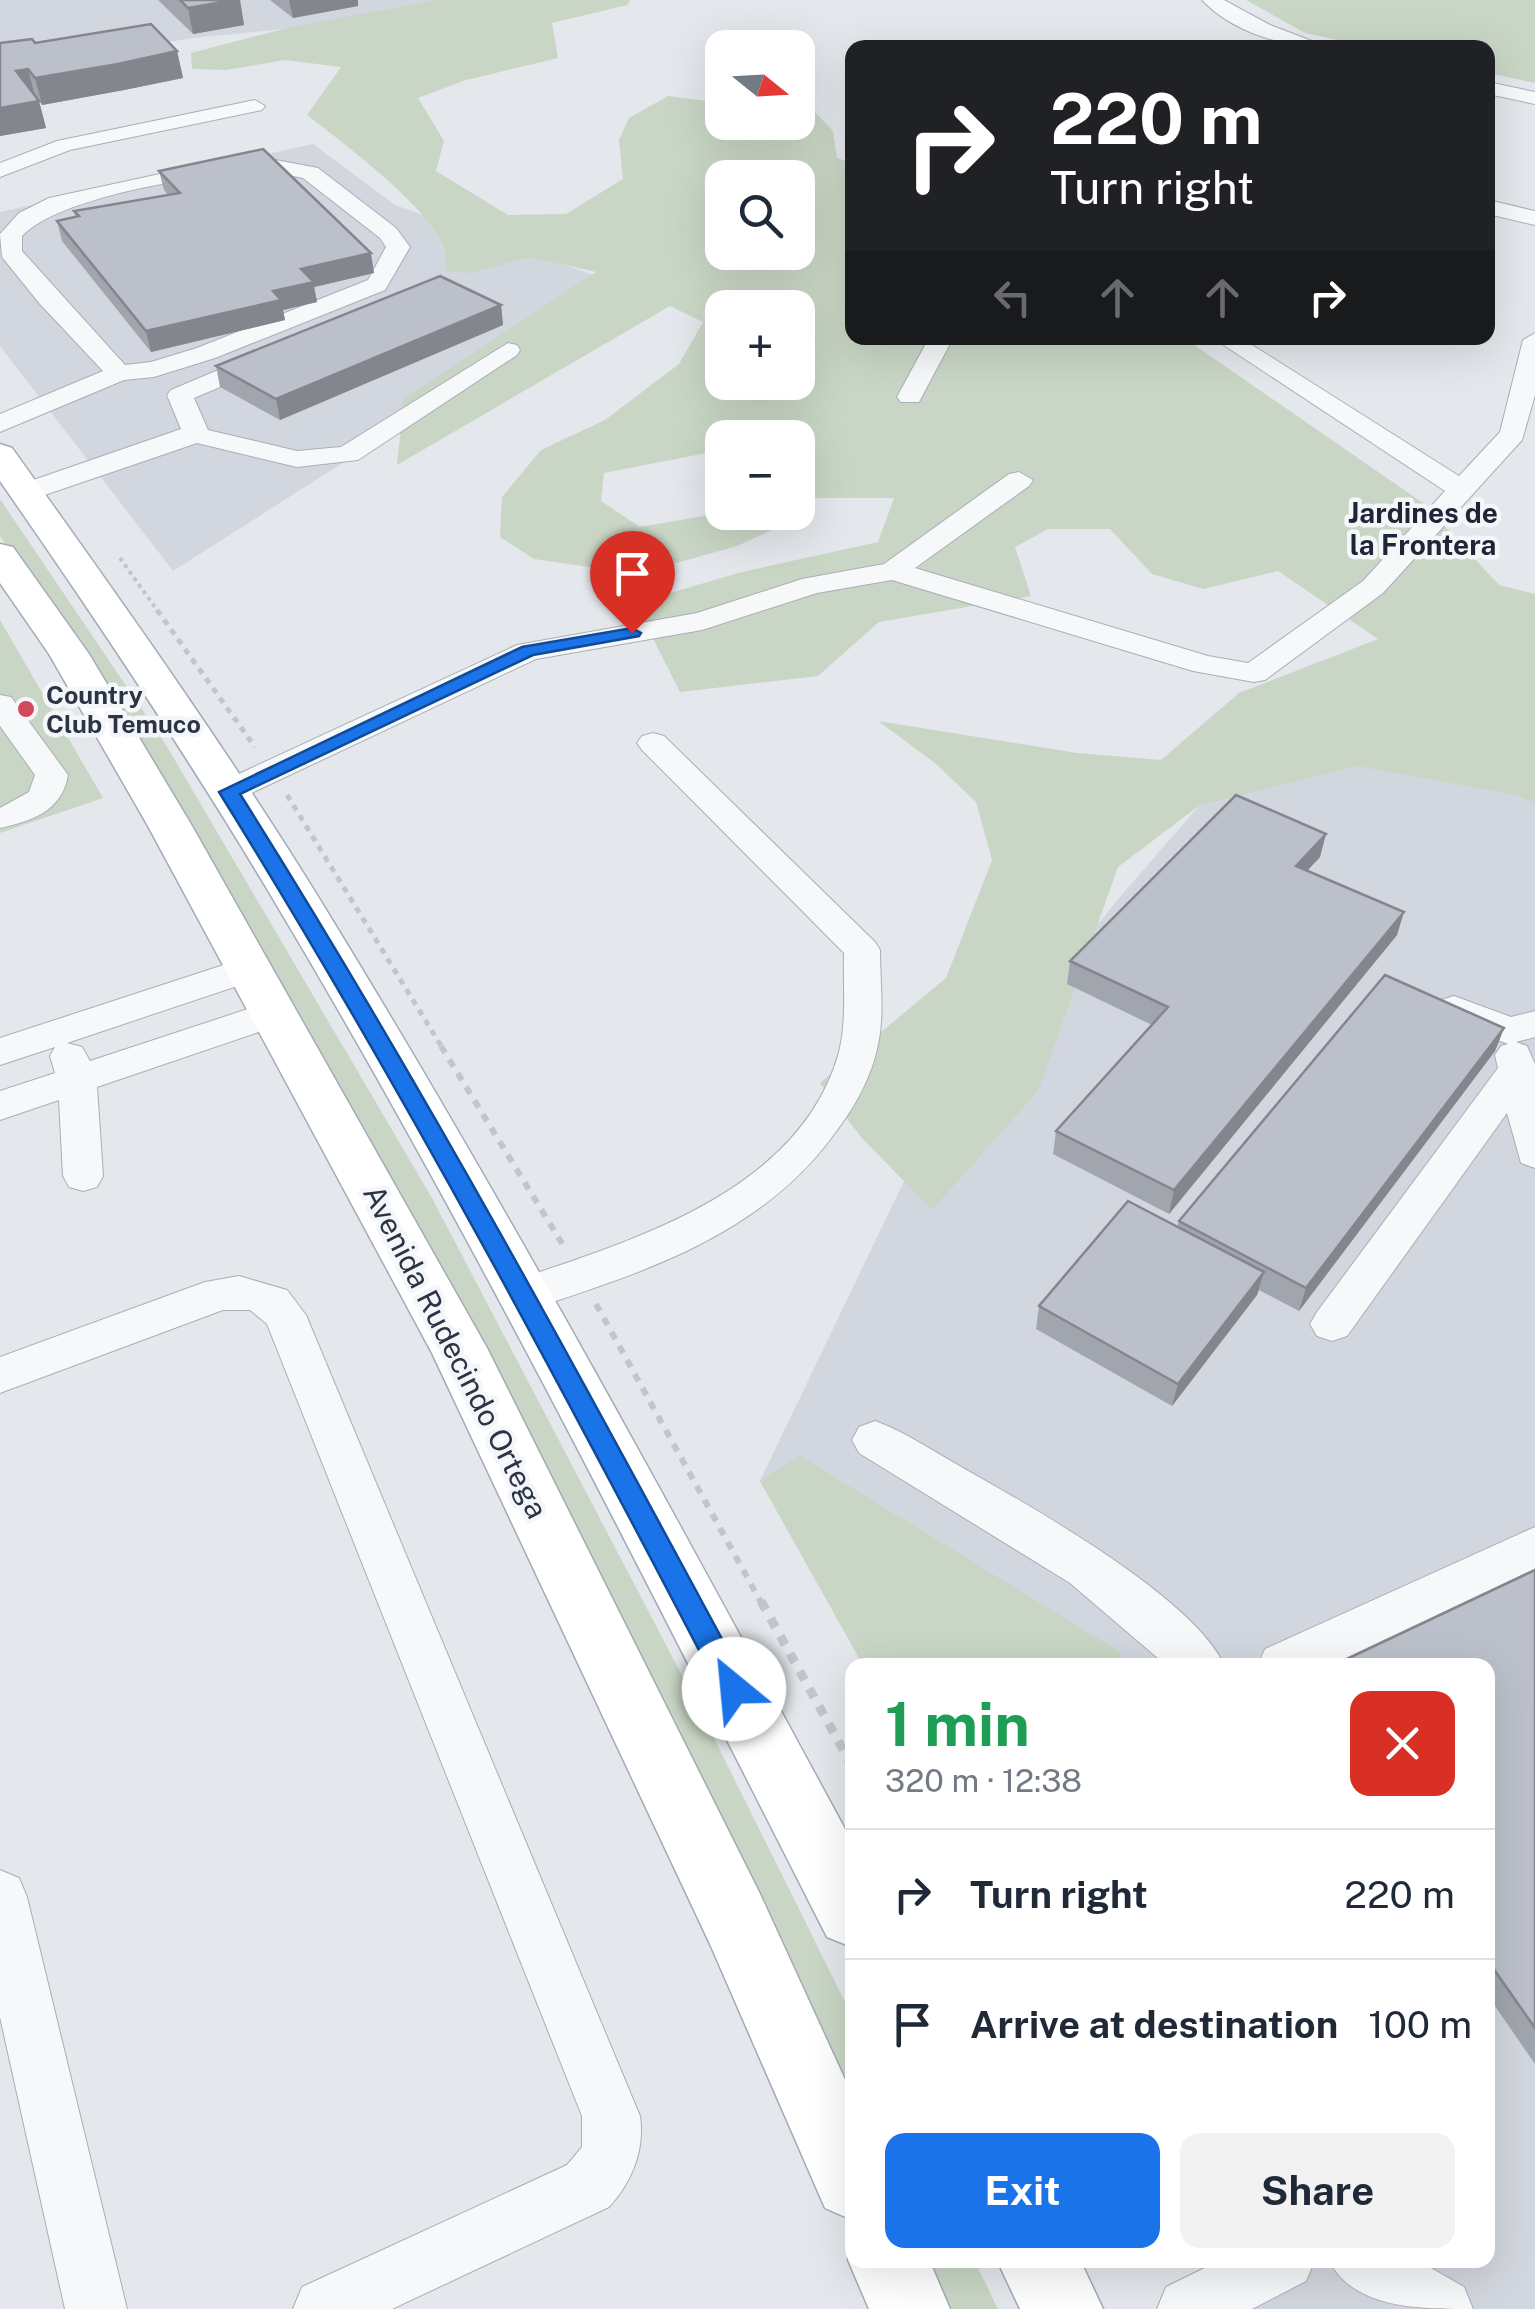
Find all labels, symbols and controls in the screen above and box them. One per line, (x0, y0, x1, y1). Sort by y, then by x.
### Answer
north arrow (705, 30, 815, 140)
map controls (705, 30, 815, 530)
text: 220 m (1050, 77, 1263, 160)
icon: right (885, 80, 1015, 210)
button: search (705, 160, 815, 270)
text: Turn right (1050, 161, 1254, 214)
icon: left (985, 270, 1040, 325)
icon: ahead (1090, 270, 1145, 325)
icon: ahead (1195, 270, 1250, 325)
icon: right (1300, 270, 1355, 325)
button: + (705, 290, 815, 400)
button: − (705, 420, 815, 530)
district label: Jardines de la Frontera (1348, 496, 1498, 561)
pin (590, 531, 675, 634)
icon: arrive (605, 546, 660, 601)
place label: Country Club Temuco (46, 680, 201, 739)
marker: Country Club Temuco (15, 698, 37, 720)
street label: Avenida Rudecindo Ortega (356, 1179, 556, 1524)
position arrow (682, 1637, 786, 1741)
text: 1 min (885, 1689, 1030, 1760)
button: close (1350, 1691, 1455, 1796)
text: 320 m · 12:38 (885, 1762, 1082, 1799)
icon: right (885, 1867, 940, 1922)
text: Turn right (970, 1872, 1148, 1917)
text: 220 m (1344, 1872, 1455, 1917)
icon: arrive (885, 1997, 940, 2052)
text: Arrive at destination (970, 2002, 1338, 2047)
text: 100 m (1368, 2002, 1472, 2047)
button: Exit (885, 2133, 1160, 2248)
button: Share (1180, 2133, 1455, 2248)

